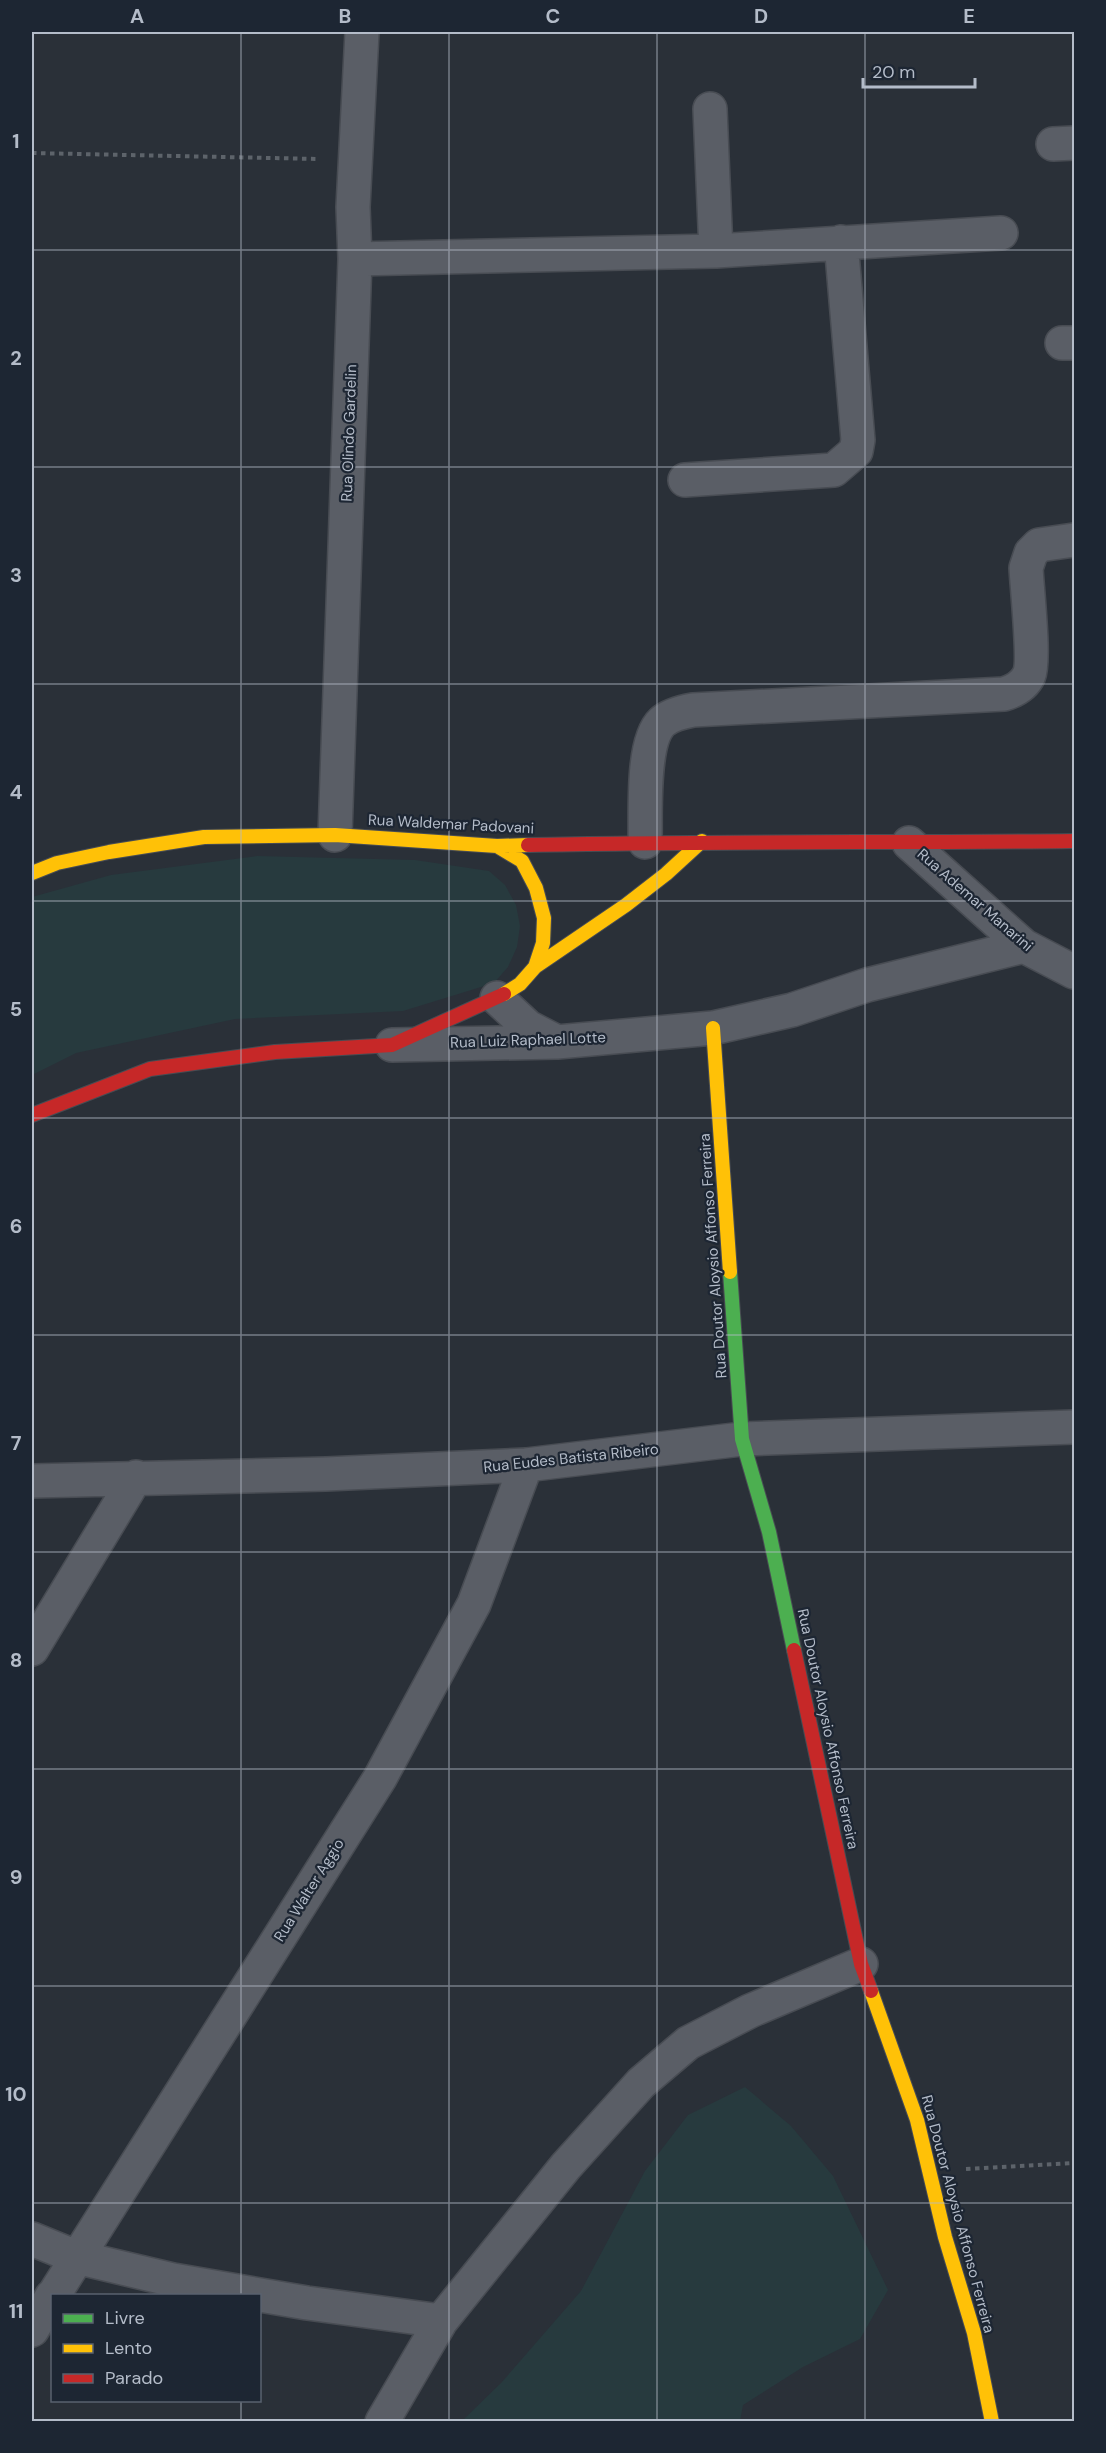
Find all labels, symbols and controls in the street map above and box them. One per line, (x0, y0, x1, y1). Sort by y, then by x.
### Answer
text: A (130, 3, 144, 29)
text: B (339, 3, 351, 29)
text: C (546, 3, 560, 29)
text: D (754, 3, 768, 29)
text: E (963, 3, 975, 29)
scale bar (863, 51, 976, 89)
text: 20 m (872, 60, 915, 84)
text: 1 (12, 128, 20, 154)
text: 2 (10, 345, 22, 371)
street label: Rua Olindo Gardelin (337, 364, 361, 502)
text: 3 (10, 562, 22, 588)
text: 4 (10, 779, 23, 805)
street label: Rua Waldemar Padovani (367, 810, 535, 838)
street label: Rua Ademar Manarini (913, 844, 1037, 956)
text: 5 (10, 996, 22, 1022)
street label: Rua Luiz Raphael Lotte (450, 1027, 606, 1053)
street label: Rua Doutor Aloysio Affonso Ferreira (694, 1133, 732, 1379)
text: 6 (10, 1213, 22, 1239)
text: 7 (11, 1430, 22, 1456)
street label: Rua Eudes Batista Ribeiro (482, 1439, 660, 1477)
street label: Rua Doutor Aloysio Affonso Ferreira (793, 1607, 863, 1851)
text: 8 (10, 1647, 22, 1673)
street label: Rua Walter Aggio (269, 1835, 349, 1945)
text: 9 (10, 1864, 22, 1890)
text: 10 (5, 2081, 27, 2107)
street label: Rua Doutor Aloysio Affonso Ferreira (917, 2093, 999, 2335)
legend (51, 2294, 261, 2402)
text: 11 (9, 2298, 23, 2324)
text: Livre (105, 2306, 145, 2330)
text: Lento (105, 2336, 152, 2360)
text: Parado (105, 2366, 163, 2390)

